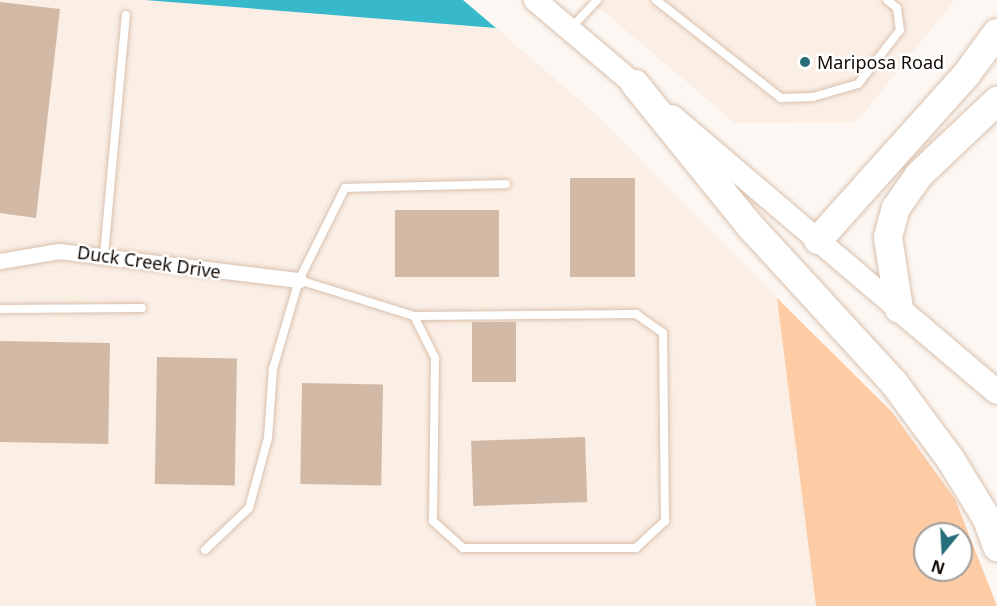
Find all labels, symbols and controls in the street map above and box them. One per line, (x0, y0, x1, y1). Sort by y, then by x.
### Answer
place label: Mariposa Road (817, 51, 944, 73)
marker: Mariposa Road (798, 55, 812, 69)
street label: Duck Creek Drive (76, 241, 222, 283)
north arrow (913, 522, 973, 582)
text: N (928, 555, 948, 580)

